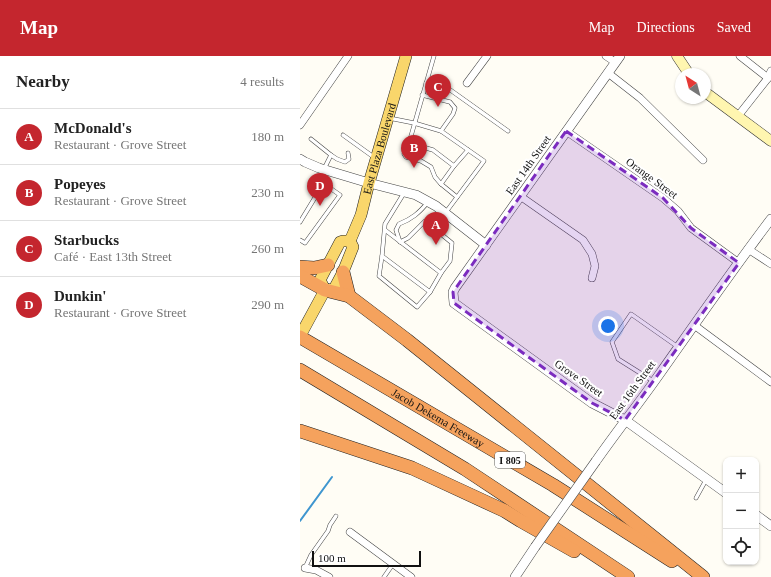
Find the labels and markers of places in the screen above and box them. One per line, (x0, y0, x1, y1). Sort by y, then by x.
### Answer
pin: C (425, 74, 451, 107)
pin: B (401, 135, 427, 168)
pin: D (307, 173, 333, 206)
pin: A (423, 212, 449, 245)

